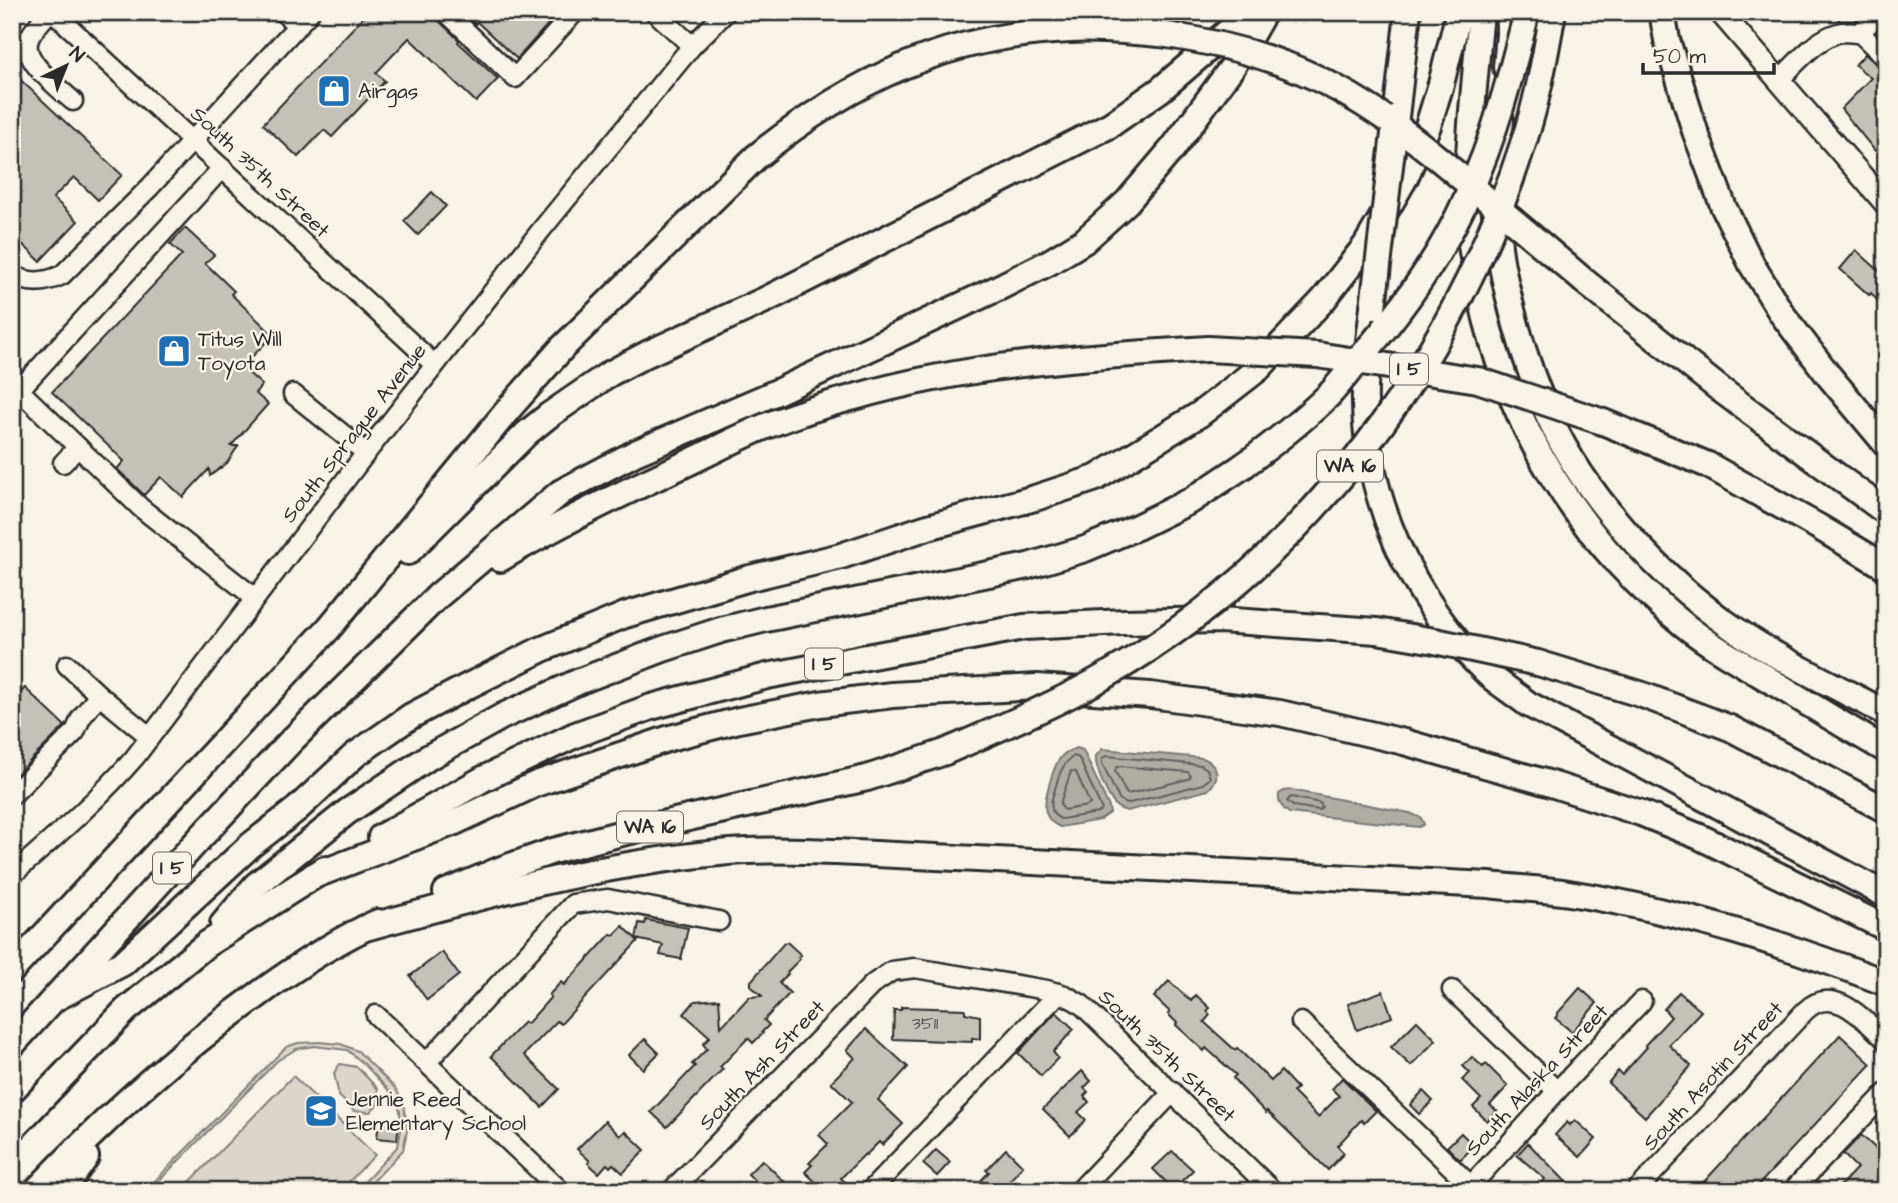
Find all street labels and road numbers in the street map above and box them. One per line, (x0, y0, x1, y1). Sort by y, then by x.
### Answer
street label: South 35th Street (184, 100, 336, 245)
street label: South Sprague Avenue (275, 337, 435, 530)
road number: I 5 (1390, 354, 1428, 384)
road number: WA 16 (1317, 450, 1383, 481)
road number: I 5 (805, 649, 843, 680)
road number: WA 16 (617, 812, 683, 842)
road number: I 5 (153, 852, 191, 884)
street label: South 35th Street (1092, 983, 1243, 1130)
street label: South Ash Street (692, 993, 832, 1137)
street label: South Asotin Street (1636, 995, 1790, 1157)
street label: South Alaska Street (1459, 997, 1615, 1162)

